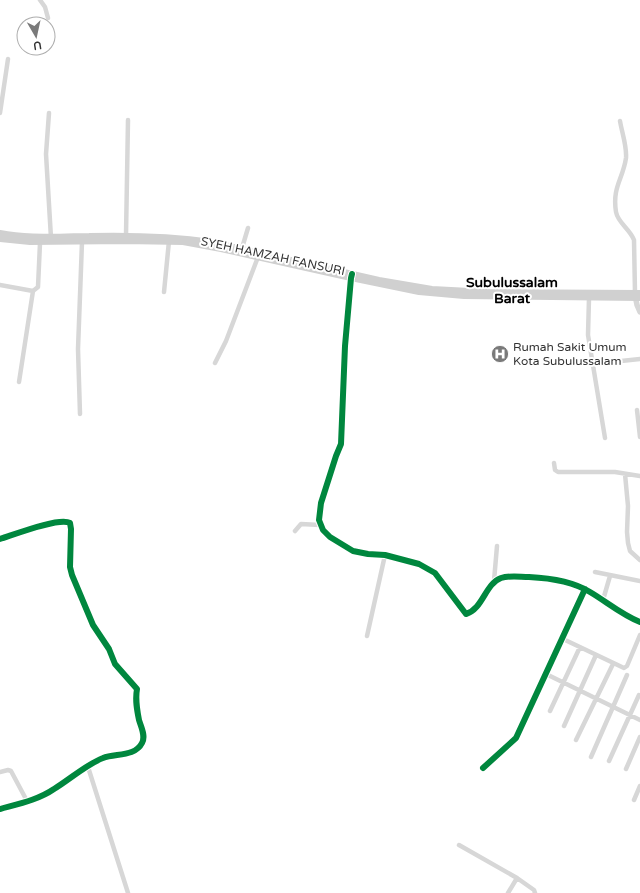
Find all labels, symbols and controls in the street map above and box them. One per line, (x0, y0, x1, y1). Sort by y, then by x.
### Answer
north arrow (16, 16, 56, 56)
text: U (32, 38, 43, 52)
street label: SYEH HAMZAH FANSURI (200, 234, 346, 278)
district label: Subulussalam Barat (466, 274, 558, 307)
place label: Rumah Sakit Umum Kota Subulussalam (513, 340, 627, 368)
hospital icon: Rumah Sakit Umum Kota Subulussalam (490, 344, 510, 364)

